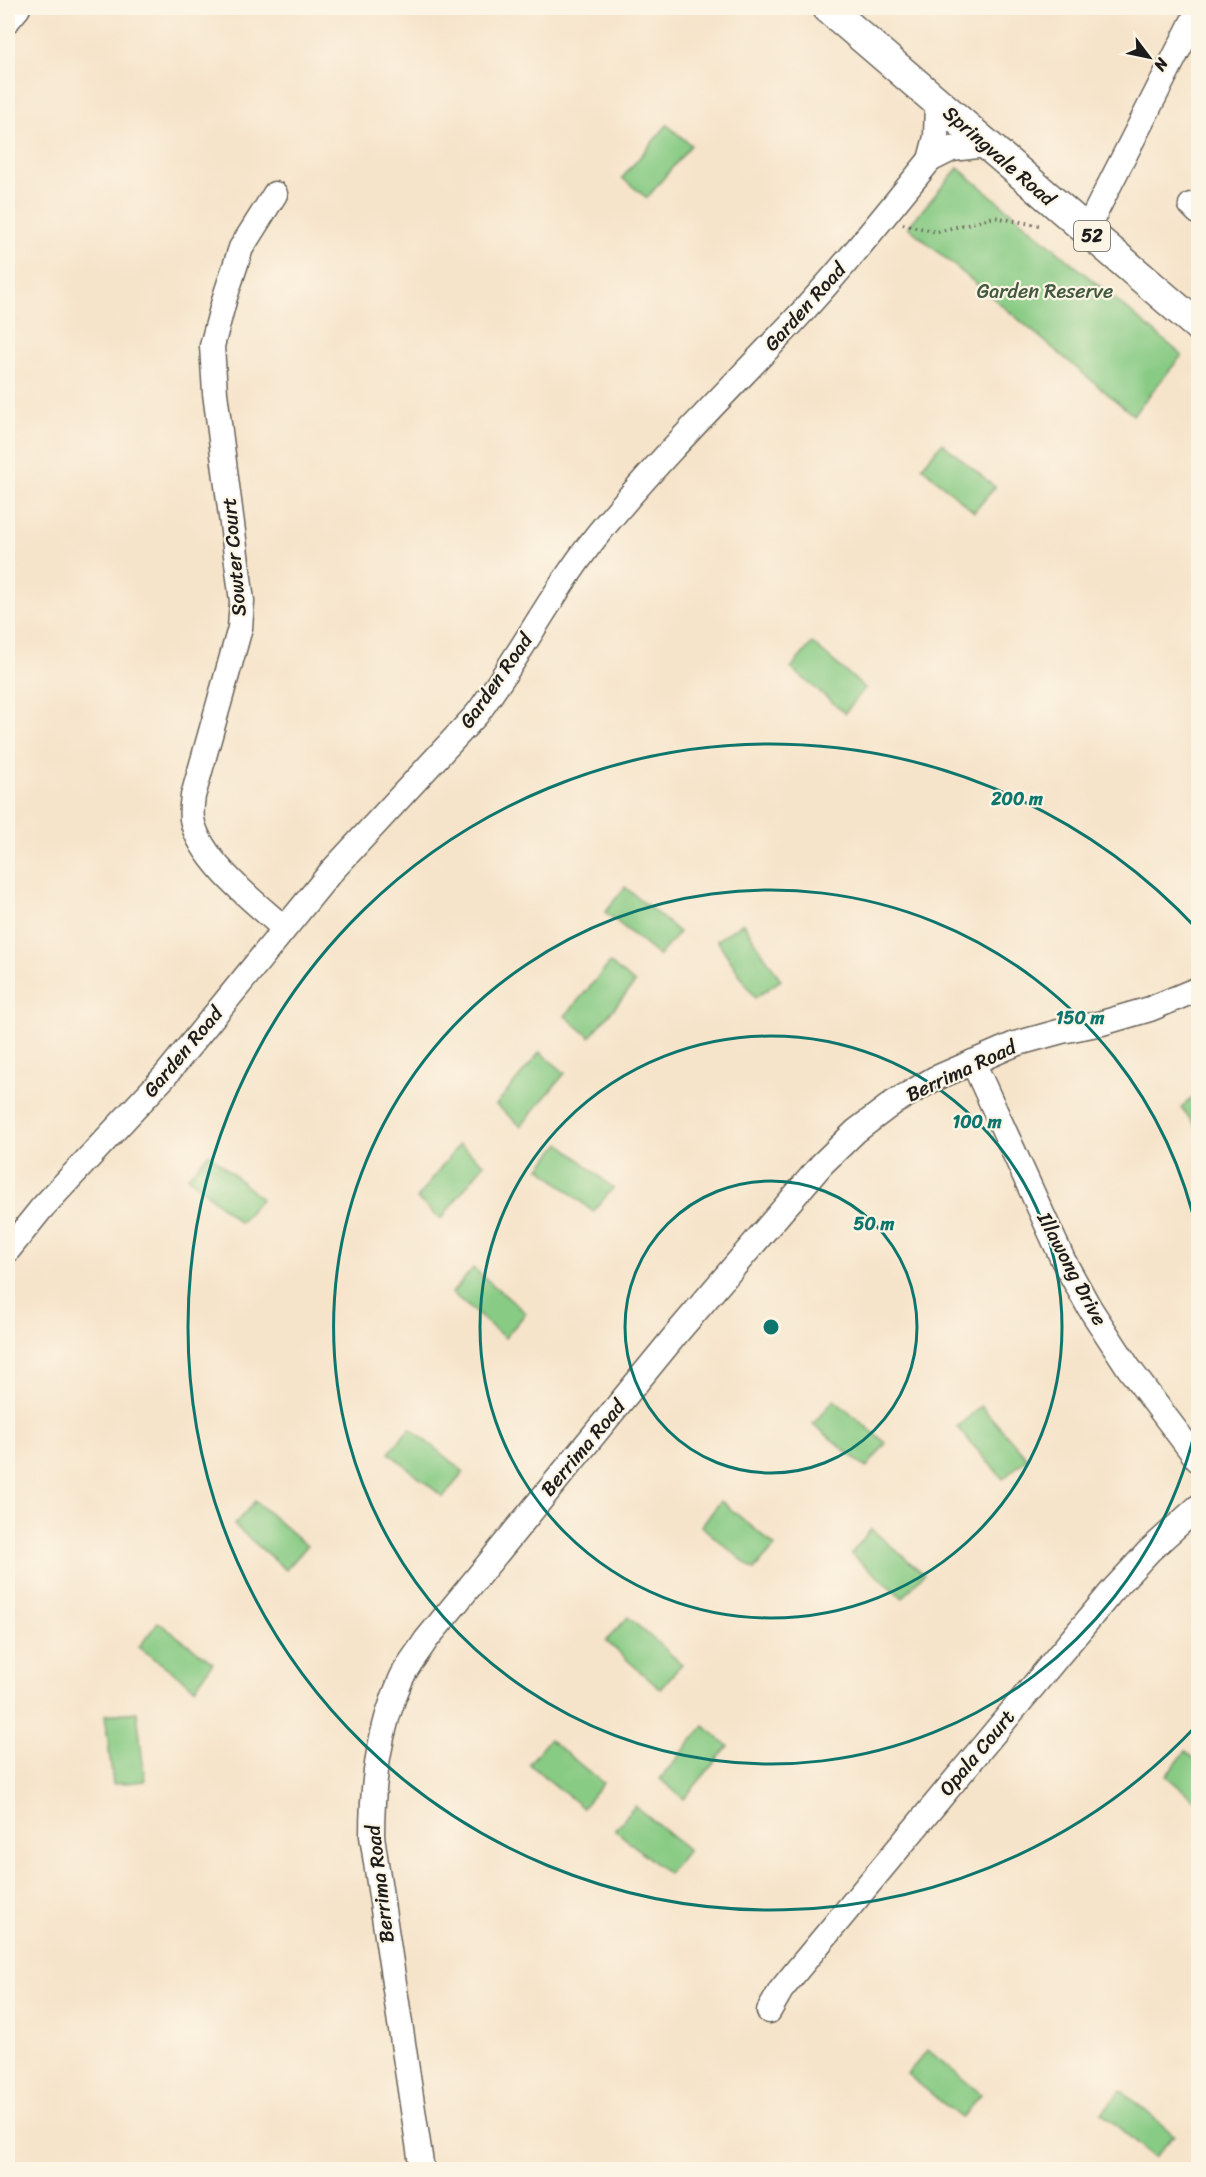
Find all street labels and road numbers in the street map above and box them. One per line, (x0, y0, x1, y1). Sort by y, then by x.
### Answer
street label: Springvale Road (934, 97, 1065, 216)
road number: 52 (1074, 221, 1110, 251)
street label: Garden Road (755, 253, 856, 360)
street label: Sowter Court (211, 496, 257, 618)
street label: Garden Road (450, 625, 543, 736)
street label: Garden Road (134, 997, 233, 1105)
street label: Berrima Road (900, 1030, 1023, 1112)
street label: Illawong Drive (1027, 1205, 1117, 1332)
street label: Berrima Road (532, 1390, 635, 1505)
street label: Opala Court (930, 1702, 1024, 1804)
street label: Berrima Road (355, 1822, 405, 1945)

